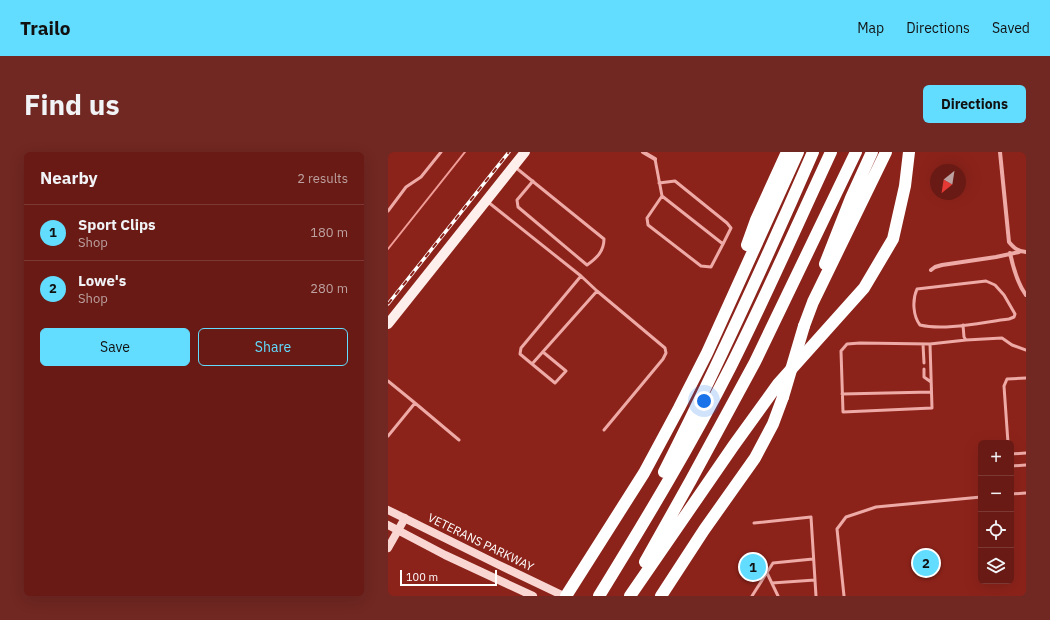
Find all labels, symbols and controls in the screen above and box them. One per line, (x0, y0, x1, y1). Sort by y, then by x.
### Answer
text: Trailo (20, 16, 70, 40)
text: Map (857, 19, 884, 37)
text: Directions (906, 19, 970, 37)
text: Saved (992, 19, 1030, 37)
button: Directions (923, 85, 1026, 123)
text: Find us (24, 86, 120, 123)
north arrow (930, 164, 966, 200)
text: Nearby (40, 167, 98, 189)
text: 2 results (297, 170, 348, 187)
text: Sport Clips (78, 215, 156, 234)
text: 1 (49, 224, 57, 241)
text: 180 m (310, 224, 348, 241)
text: Shop (78, 234, 108, 251)
text: Lowe's (78, 271, 126, 290)
text: 2 (49, 280, 57, 297)
text: 280 m (310, 280, 348, 297)
text: Shop (78, 290, 108, 307)
button: Save (40, 328, 190, 366)
button: Share (198, 328, 348, 366)
your location (694, 391, 714, 411)
map controls (978, 440, 1014, 584)
button: + (978, 440, 1014, 476)
button: − (978, 476, 1014, 512)
street label: VETERANS PARKWAY (425, 510, 537, 574)
button: locate (978, 512, 1014, 548)
pin: 2 (913, 548, 939, 578)
button: layers (978, 548, 1014, 584)
pin: 1 (740, 552, 766, 582)
scale bar (400, 568, 497, 587)
text: 100 m (406, 570, 438, 584)

